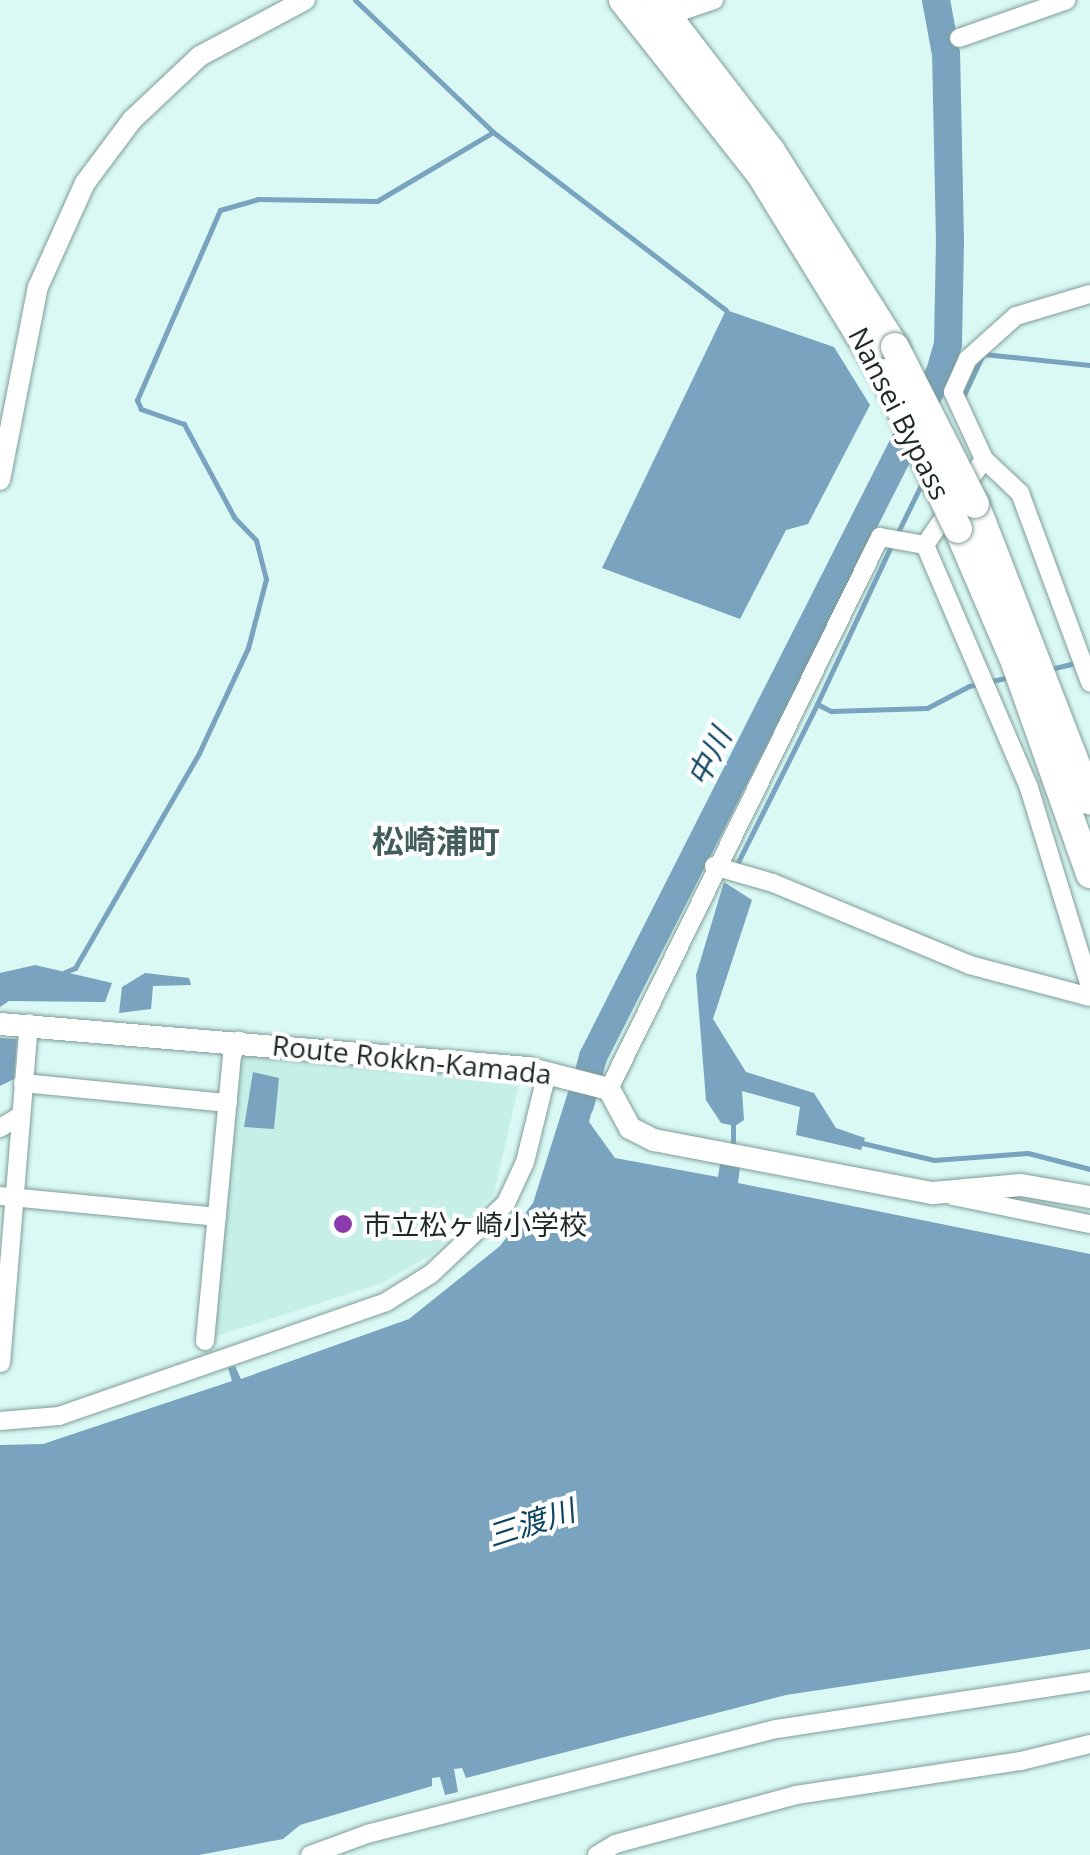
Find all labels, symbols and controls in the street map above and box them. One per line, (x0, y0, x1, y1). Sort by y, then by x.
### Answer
street label: Nansei Bypass (842, 321, 958, 505)
water label: 中川 (679, 722, 739, 792)
district label: 松崎浦町 (372, 822, 500, 860)
street label: Route Rokkn-Kamada (271, 1028, 553, 1090)
place label: 市立松ヶ崎小学校 (363, 1207, 587, 1241)
marker: 市立松ヶ崎小学校 (332, 1213, 354, 1235)
water label: 三渡川 (483, 1492, 579, 1554)

